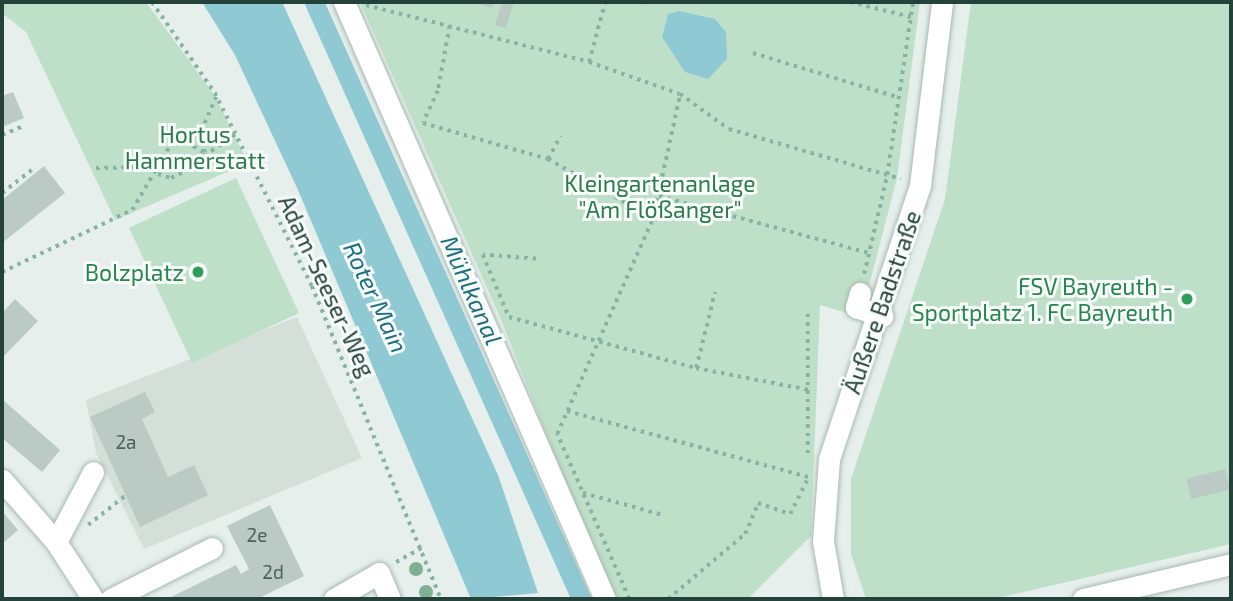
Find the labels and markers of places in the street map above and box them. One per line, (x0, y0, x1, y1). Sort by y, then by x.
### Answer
place label: Bolzplatz (85, 258, 184, 286)
marker: Bolzplatz (190, 264, 206, 280)
place label: FSV Bayreuth - Sportplatz 1. FC Bayreuth (912, 272, 1173, 326)
marker: FSV Bayreuth - Sportplatz 1. FC Bayreuth (1179, 291, 1195, 307)

